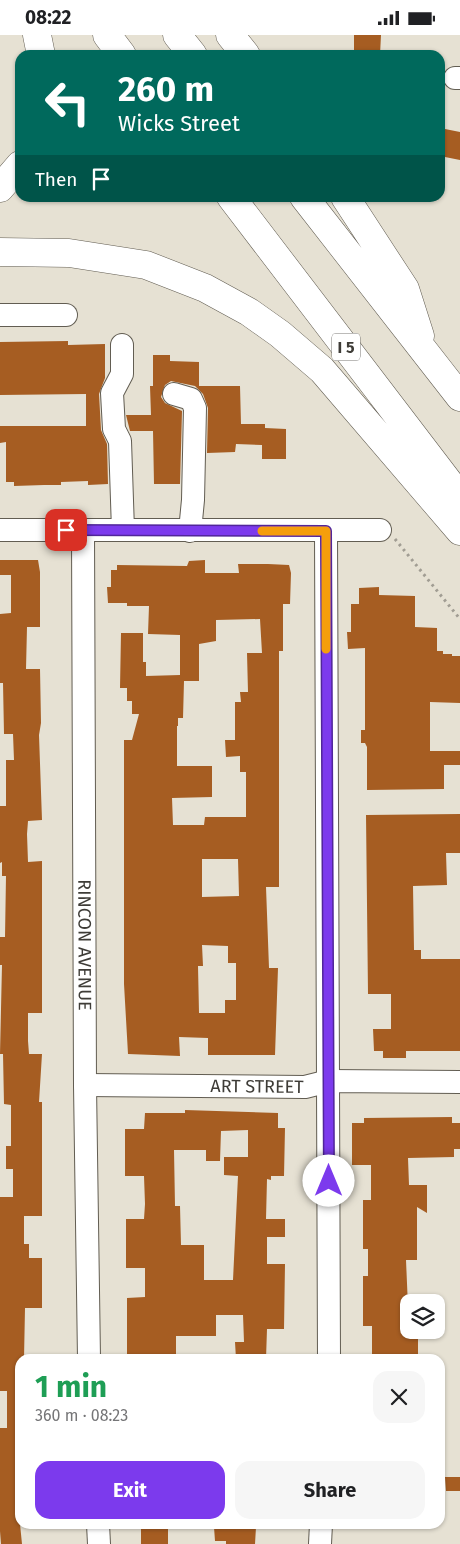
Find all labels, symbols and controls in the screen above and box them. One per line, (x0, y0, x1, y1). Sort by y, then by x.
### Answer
text: 08:22 (25, 6, 71, 29)
text: 260 m (118, 68, 214, 110)
icon: left (35, 70, 100, 135)
text: Wicks Street (118, 110, 240, 137)
icon: arrive (87, 165, 115, 193)
text: Then (35, 168, 77, 191)
road number: I 5 (332, 333, 360, 361)
pin (45, 509, 87, 551)
icon: arrive (52, 516, 80, 544)
street label: RINCON AVENUE (73, 879, 96, 1011)
street label: ART STREET (210, 1075, 304, 1098)
position arrow (302, 1154, 354, 1206)
map controls (400, 1294, 445, 1339)
button: layers (400, 1294, 445, 1339)
text: 1 min (35, 1369, 107, 1405)
button: close (373, 1371, 425, 1423)
text: 360 m · 08:23 (35, 1406, 128, 1425)
button: Exit (35, 1461, 225, 1519)
button: Share (235, 1461, 425, 1519)

